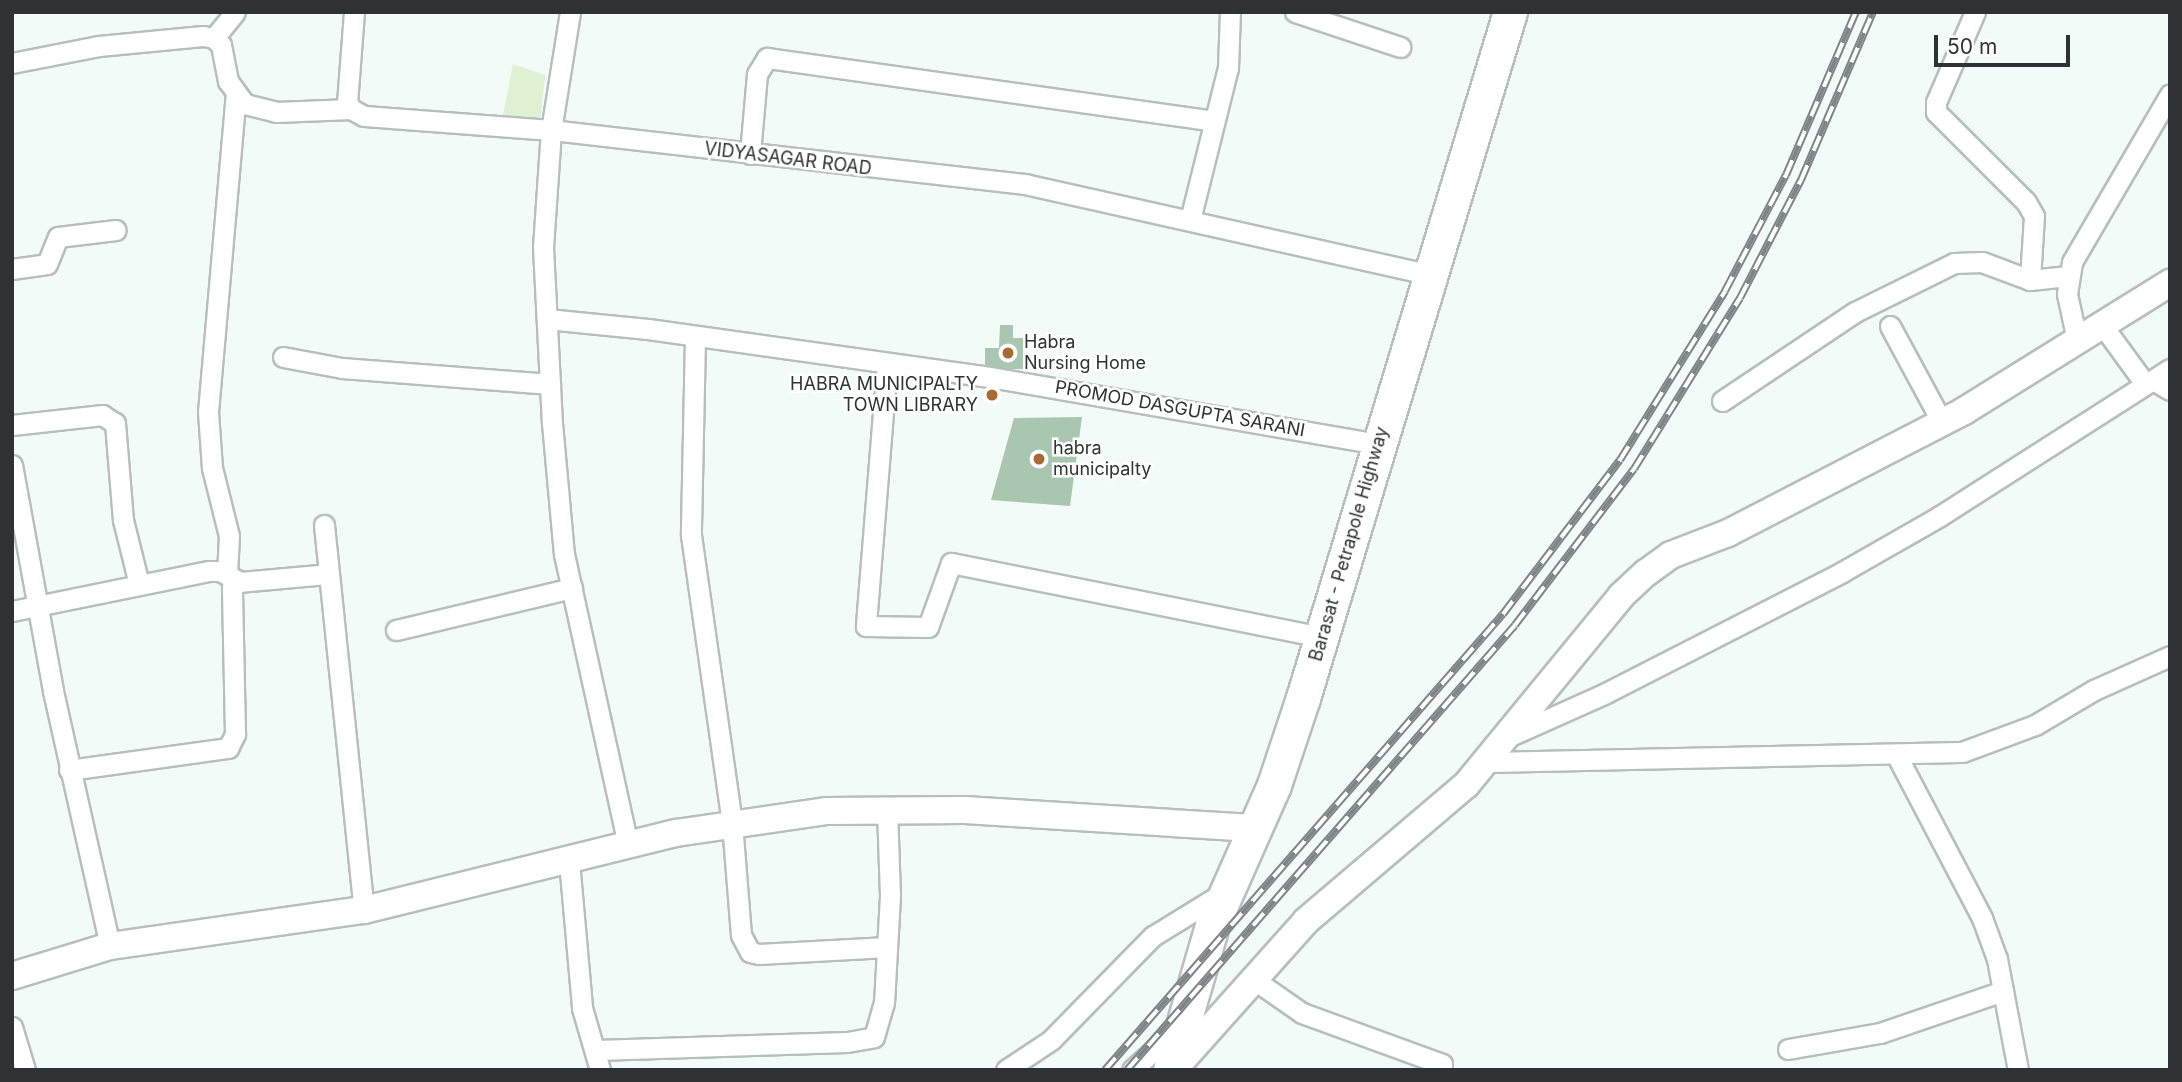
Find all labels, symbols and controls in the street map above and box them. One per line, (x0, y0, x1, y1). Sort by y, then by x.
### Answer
scale bar (1937, 21, 2074, 65)
text: 50 m (1947, 34, 1997, 59)
street label: VIDYASAGAR ROAD (703, 138, 873, 180)
place label: Habra Nursing Home (1024, 332, 1146, 374)
marker: Habra Nursing Home (998, 343, 1018, 363)
place label: HABRA MUNICIPALTY TOWN LIBRARY (790, 374, 978, 416)
street label: PROMOD DASGUPTA SARANI (1053, 376, 1307, 442)
marker: HABRA MUNICIPALTY TOWN LIBRARY (984, 387, 1000, 403)
street label: Barasat - Petrapole Highway (1305, 424, 1393, 664)
place label: habra municipalty (1053, 438, 1151, 480)
marker: habra municipalty (1031, 451, 1047, 467)

